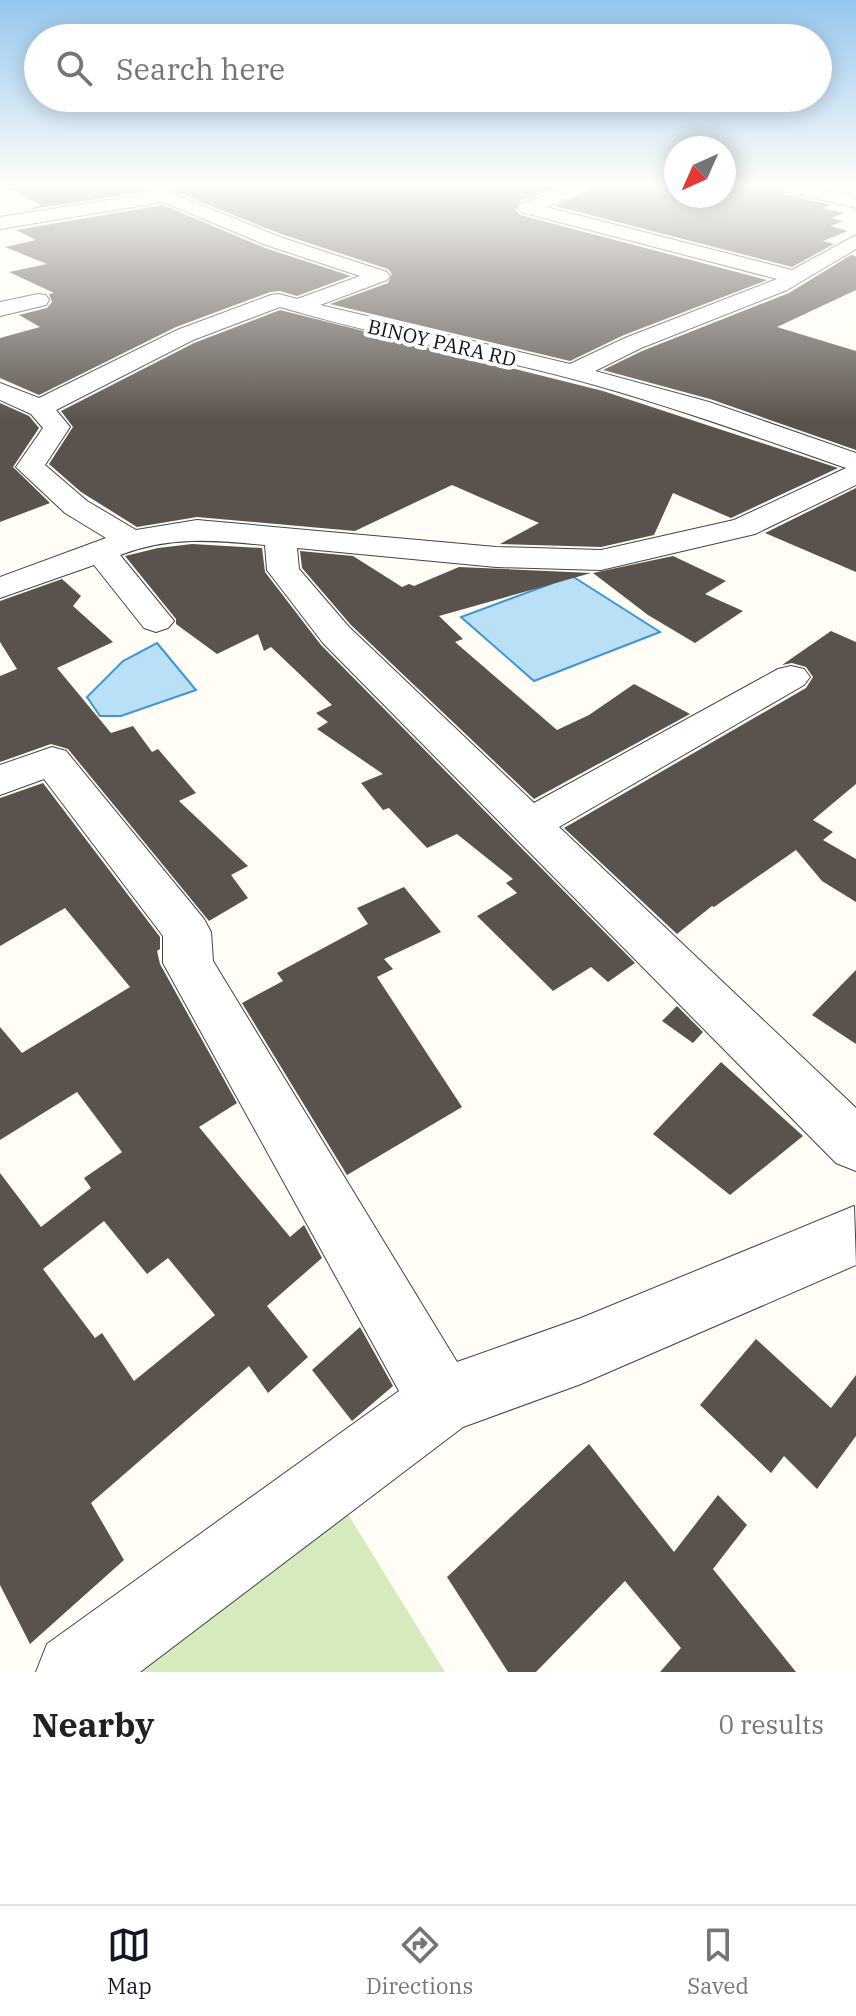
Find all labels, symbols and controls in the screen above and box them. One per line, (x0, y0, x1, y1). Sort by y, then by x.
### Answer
search box (24, 24, 832, 112)
icon: search (52, 46, 96, 90)
text: Search here (116, 49, 285, 88)
north arrow (664, 136, 736, 208)
street label: BINOY PARA RD (365, 312, 519, 373)
text: Nearby (32, 1702, 154, 1746)
text: 0 results (718, 1707, 824, 1741)
tab: Map (107, 1923, 152, 2000)
tab: Directions (366, 1923, 473, 2000)
tab: Saved (687, 1923, 749, 2000)

